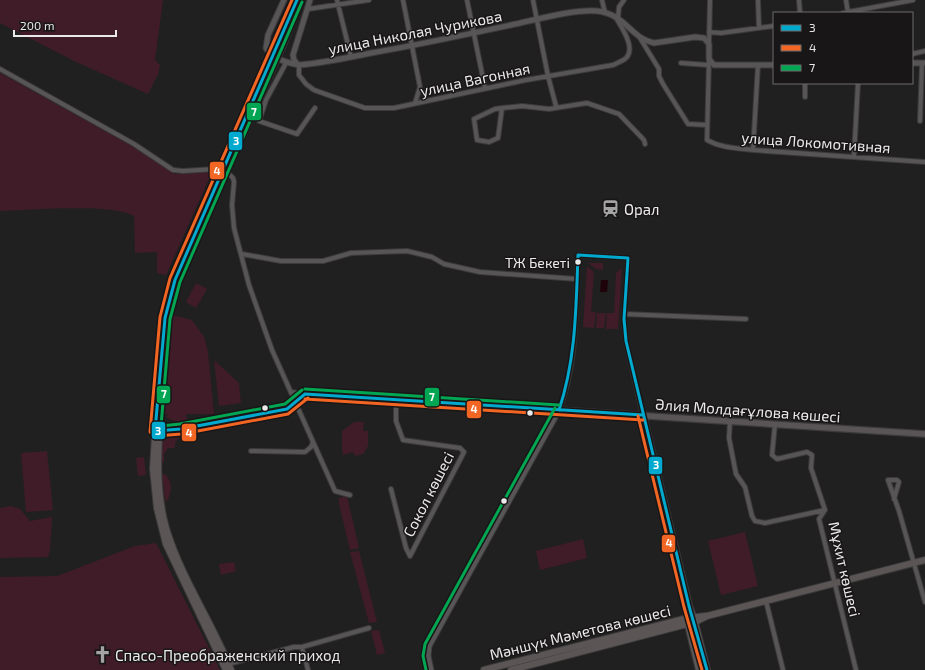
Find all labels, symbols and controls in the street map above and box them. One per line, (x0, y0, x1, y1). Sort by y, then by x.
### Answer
street label: улица Николая Чурикова (327, 6, 504, 59)
scale bar (14, 12, 116, 38)
legend (773, 12, 913, 84)
text: 200 m (20, 18, 54, 32)
text: 3 (809, 20, 816, 34)
text: 4 (809, 40, 816, 54)
street label: улица Вагонная (418, 59, 532, 100)
text: 7 (809, 60, 815, 74)
line badge: 7 (246, 102, 262, 121)
text: 7 (251, 105, 257, 118)
street label: улица Локомотивная (741, 128, 891, 157)
line badge: 3 (228, 131, 243, 151)
text: 3 (233, 134, 239, 147)
line badge: 4 (209, 161, 225, 180)
text: 4 (213, 164, 221, 177)
station icon: Орал (601, 199, 621, 219)
place label: Орал (624, 200, 659, 218)
place label: ТЖ Бекеті (505, 254, 570, 271)
marker: ТЖ Бекеті (573, 257, 583, 267)
line badge: 7 (156, 385, 171, 404)
text: 7 (161, 387, 167, 400)
line badge: 7 (424, 387, 440, 407)
text: 7 (429, 390, 435, 403)
street label: Әлия Молдағұлова көшесі (655, 395, 841, 425)
line badge: 4 (466, 400, 482, 419)
text: 4 (470, 402, 478, 415)
unlabelled marker (260, 403, 270, 413)
unlabelled marker (525, 408, 535, 418)
line badge: 3 (151, 421, 166, 440)
line badge: 4 (181, 423, 197, 442)
text: 3 (155, 424, 161, 437)
text: 4 (185, 426, 193, 439)
street label: Сокол көшесі (399, 448, 457, 540)
line badge: 3 (648, 456, 663, 475)
text: 3 (653, 458, 659, 471)
unlabelled marker (499, 496, 509, 506)
street label: Мұхит көшесі (825, 520, 865, 618)
line badge: 4 (661, 534, 676, 553)
text: 4 (665, 536, 673, 549)
street label: Мәншүк Мәметова көшесі (488, 601, 672, 663)
church icon: Спасо-Преображенский приход (92, 645, 112, 665)
place label: Спасо-Преображенский приход (115, 646, 340, 664)

